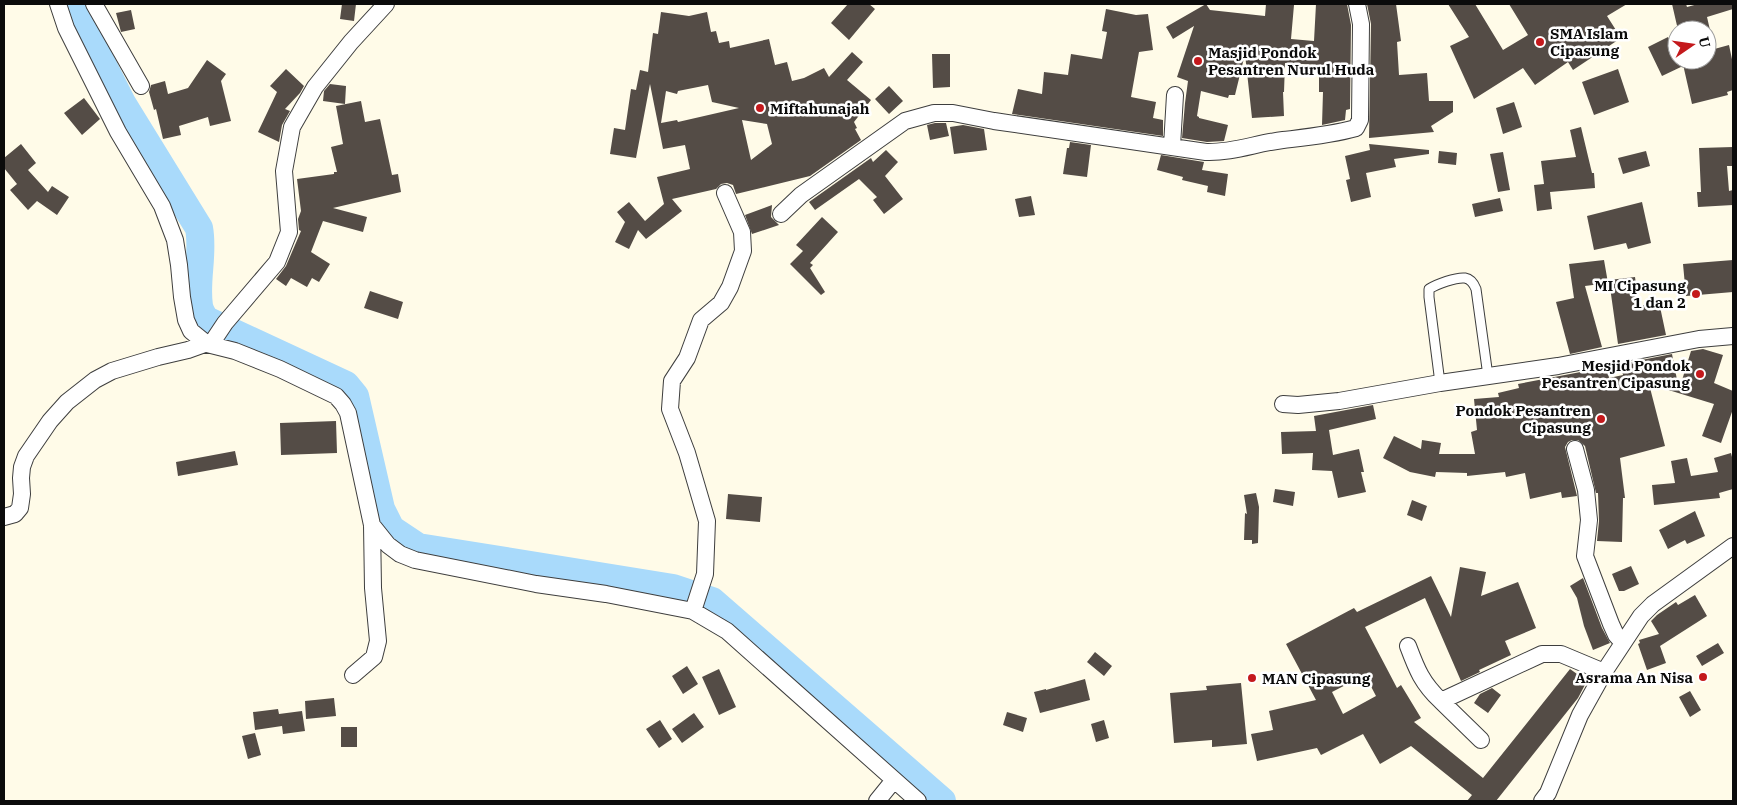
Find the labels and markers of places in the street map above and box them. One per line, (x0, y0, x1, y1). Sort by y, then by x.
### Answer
place label: SMA Islam Cipasung (1550, 24, 1629, 60)
marker: SMA Islam Cipasung (1534, 36, 1546, 48)
place label: Masjid Pondok Pesantren Nurul Huda (1208, 43, 1375, 79)
marker: Masjid Pondok Pesantren Nurul Huda (1192, 55, 1204, 67)
place label: Miftahunajah (770, 99, 870, 118)
marker: Miftahunajah (754, 102, 766, 114)
place label: MI Cipasung 1 dan 2 (1594, 276, 1686, 312)
marker: MI Cipasung 1 dan 2 (1690, 288, 1702, 300)
place label: Mesjid Pondok Pesantren Cipasung (1541, 356, 1691, 392)
marker: Mesjid Pondok Pesantren Cipasung (1694, 368, 1706, 380)
place label: Pondok Pesantren Cipasung (1456, 401, 1591, 437)
marker: Pondok Pesantren Cipasung (1595, 413, 1607, 425)
place label: Asrama An Nisa (1575, 668, 1693, 687)
place label: MAN Cipasung (1262, 669, 1371, 688)
marker: Asrama An Nisa (1697, 671, 1709, 683)
marker: MAN Cipasung (1246, 672, 1258, 684)

